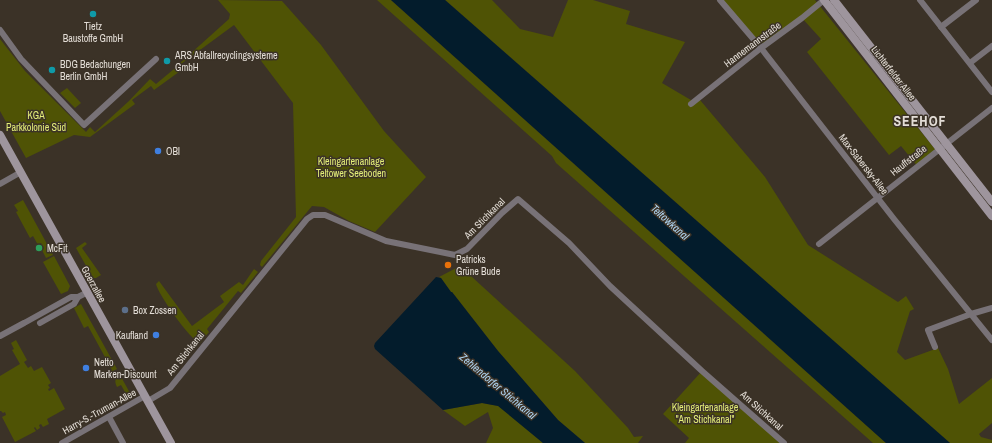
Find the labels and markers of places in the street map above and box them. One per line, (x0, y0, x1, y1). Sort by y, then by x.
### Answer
marker: Tietz Baustoffe GmbH (88, 9, 98, 19)
place label: Tietz Baustoffe GmbH (63, 20, 123, 45)
place label: ARS Abfallrecyclingsysteme GmbH (174, 49, 278, 74)
marker: ARS Abfallrecyclingsysteme GmbH (162, 56, 172, 66)
place label: BDG Bedachungen Berlin GmbH (60, 58, 131, 83)
marker: BDG Bedachungen Berlin GmbH (47, 65, 57, 75)
place label: OBI (166, 145, 180, 158)
marker: OBI (153, 146, 163, 156)
place label: McFit (47, 242, 68, 255)
marker: McFit (34, 243, 44, 253)
place label: Patricks Grüne Bude (456, 253, 501, 278)
marker: Patricks Grüne Bude (443, 260, 453, 270)
place label: Box Zossen (133, 304, 176, 317)
marker: Box Zossen (120, 305, 130, 315)
place label: Kaufland (116, 329, 148, 342)
marker: Kaufland (151, 330, 161, 340)
place label: Netto Marken-Discount (94, 356, 157, 381)
marker: Netto Marken-Discount (81, 363, 91, 373)

